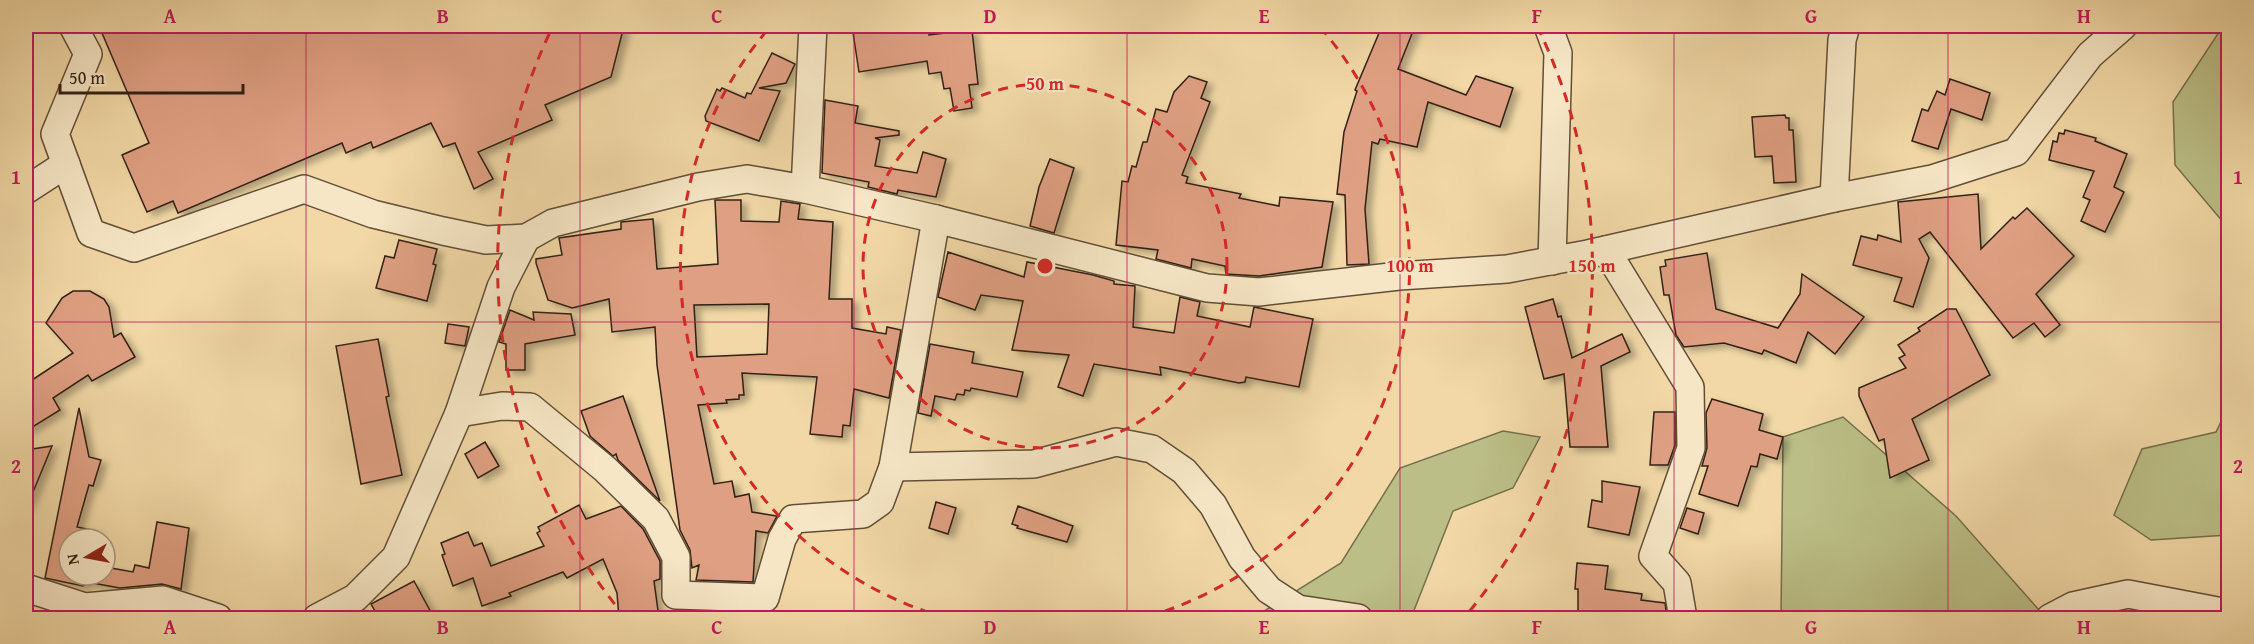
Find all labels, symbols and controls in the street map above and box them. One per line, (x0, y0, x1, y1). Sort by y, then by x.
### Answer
text: A (164, 1, 177, 30)
text: B (437, 1, 449, 30)
text: C (711, 1, 723, 30)
text: D (983, 1, 997, 30)
text: E (1259, 1, 1270, 30)
text: F (1532, 1, 1542, 30)
text: G (1805, 1, 1817, 30)
text: H (2077, 1, 2091, 30)
scale bar (60, 57, 243, 95)
text: 50 m (69, 64, 105, 91)
text: 50 m (1026, 70, 1065, 97)
text: 1 (11, 162, 21, 191)
text: 1 (2233, 162, 2243, 191)
text: 100 m (1386, 252, 1434, 279)
text: 150 m (1568, 252, 1616, 279)
centre of rings (1035, 256, 1055, 276)
text: 2 (11, 451, 21, 480)
text: 2 (2233, 451, 2243, 480)
north arrow (57, 527, 117, 587)
text: N (59, 552, 85, 567)
text: A (164, 612, 177, 641)
text: B (437, 612, 449, 641)
text: C (711, 612, 723, 641)
text: D (983, 612, 997, 641)
text: E (1259, 612, 1270, 641)
text: F (1532, 612, 1542, 641)
text: G (1805, 612, 1817, 641)
text: H (2077, 612, 2091, 641)

